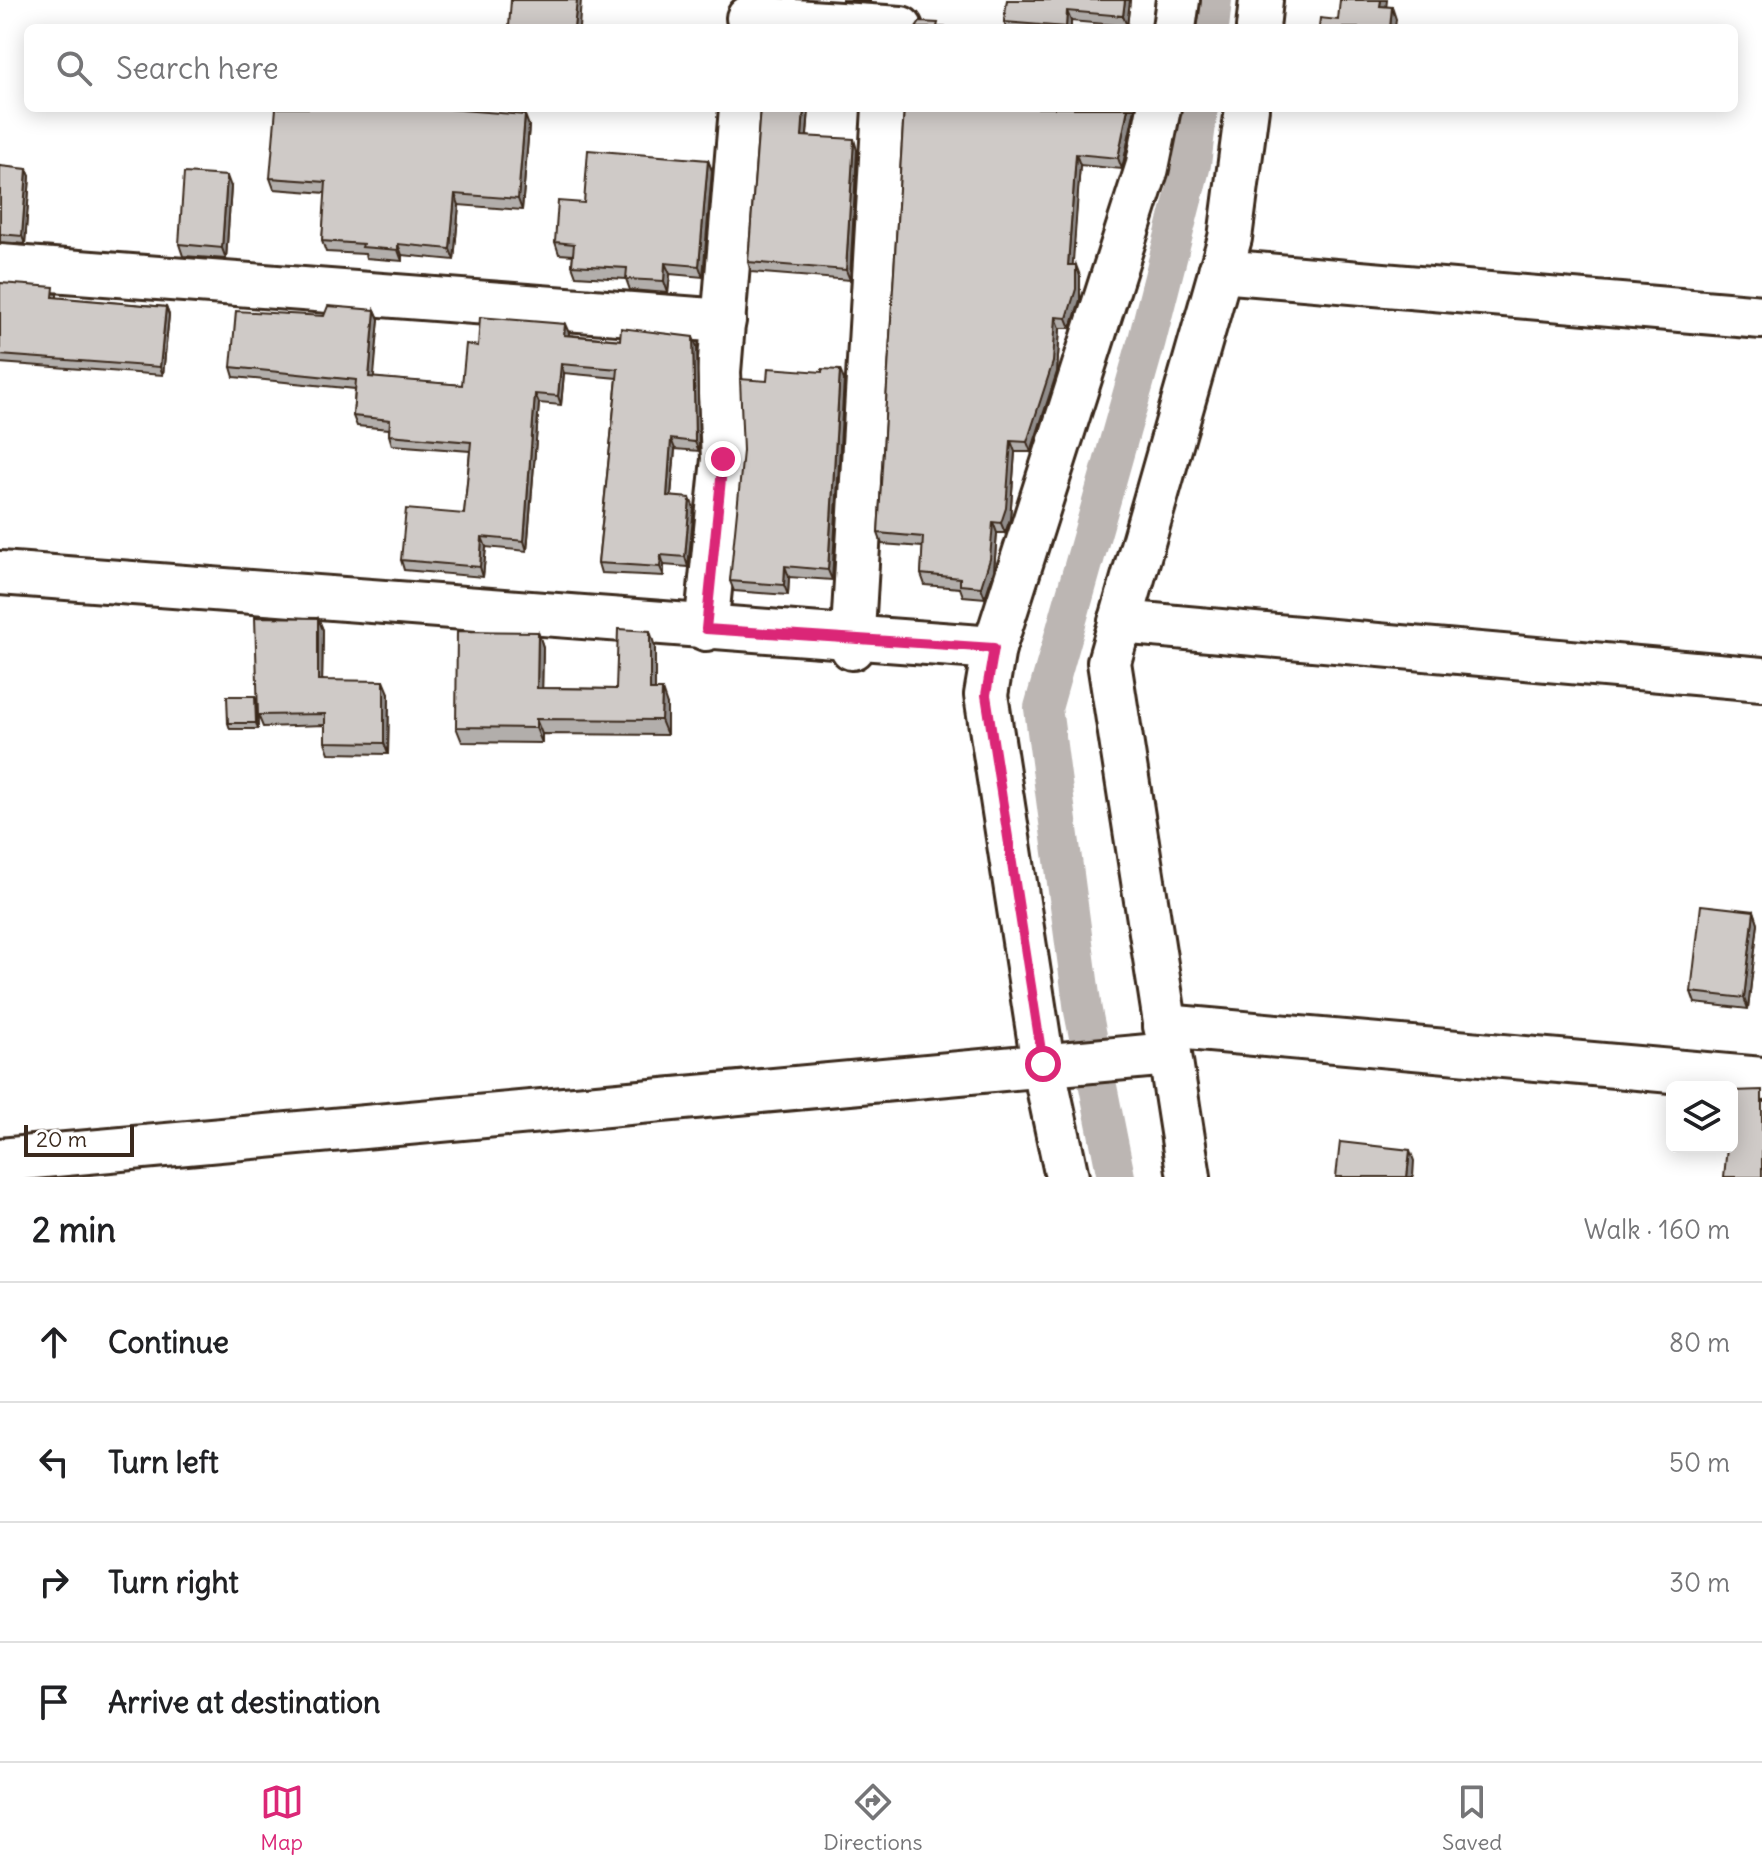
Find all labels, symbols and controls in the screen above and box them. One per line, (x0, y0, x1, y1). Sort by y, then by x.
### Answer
search box (24, 24, 1738, 112)
icon: search (52, 46, 96, 90)
text: Search here (116, 49, 279, 87)
route end (705, 441, 741, 477)
route start (1025, 1046, 1061, 1082)
map controls (1666, 1081, 1738, 1153)
button: layers (1666, 1081, 1738, 1153)
scale bar (24, 1121, 134, 1157)
text: 20 m (36, 1125, 87, 1153)
text: 2 min (32, 1208, 116, 1251)
text: Walk · 160 m (1584, 1213, 1730, 1246)
icon: ahead (32, 1320, 76, 1364)
text: Continue (108, 1323, 229, 1361)
text: 80 m (1669, 1326, 1730, 1359)
icon: left (32, 1440, 76, 1484)
text: Turn left (108, 1443, 219, 1481)
text: 50 m (1669, 1446, 1730, 1479)
icon: right (32, 1560, 76, 1604)
text: Turn right (108, 1563, 239, 1601)
text: 30 m (1669, 1566, 1730, 1599)
icon: arrive (32, 1680, 76, 1724)
text: Arrive at destination (108, 1683, 380, 1721)
tab: Map (260, 1780, 304, 1856)
tab: Directions (823, 1780, 923, 1856)
tab: Saved (1442, 1780, 1502, 1856)

